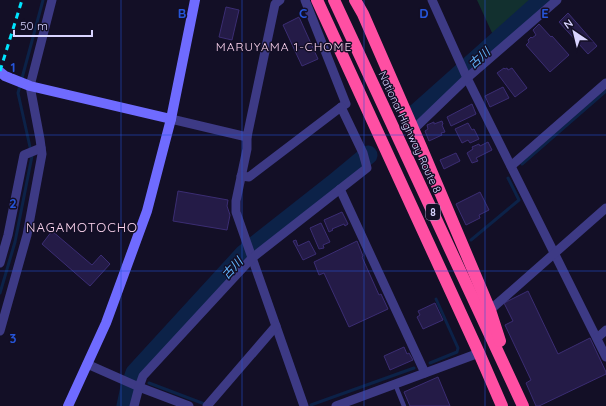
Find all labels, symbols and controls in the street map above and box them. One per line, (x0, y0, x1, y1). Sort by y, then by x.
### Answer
text: B (178, 5, 186, 21)
text: C (299, 5, 307, 21)
text: D (419, 5, 429, 21)
text: E (541, 5, 549, 21)
scale bar (14, 12, 92, 38)
north arrow (554, 12, 594, 52)
text: N (561, 16, 576, 32)
text: 50 m (20, 18, 48, 33)
district label: MARUYAMA 1-CHOME (216, 39, 352, 54)
water label: 古川 (465, 43, 494, 72)
text: 1 (10, 59, 16, 75)
street label: National Highway Route 8 (376, 69, 444, 195)
text: 2 (9, 195, 17, 211)
road number: 8 (426, 204, 440, 220)
district label: NAGAMOTOCHO (26, 219, 138, 235)
water label: 古川 (218, 253, 247, 282)
text: 3 (10, 330, 17, 346)

